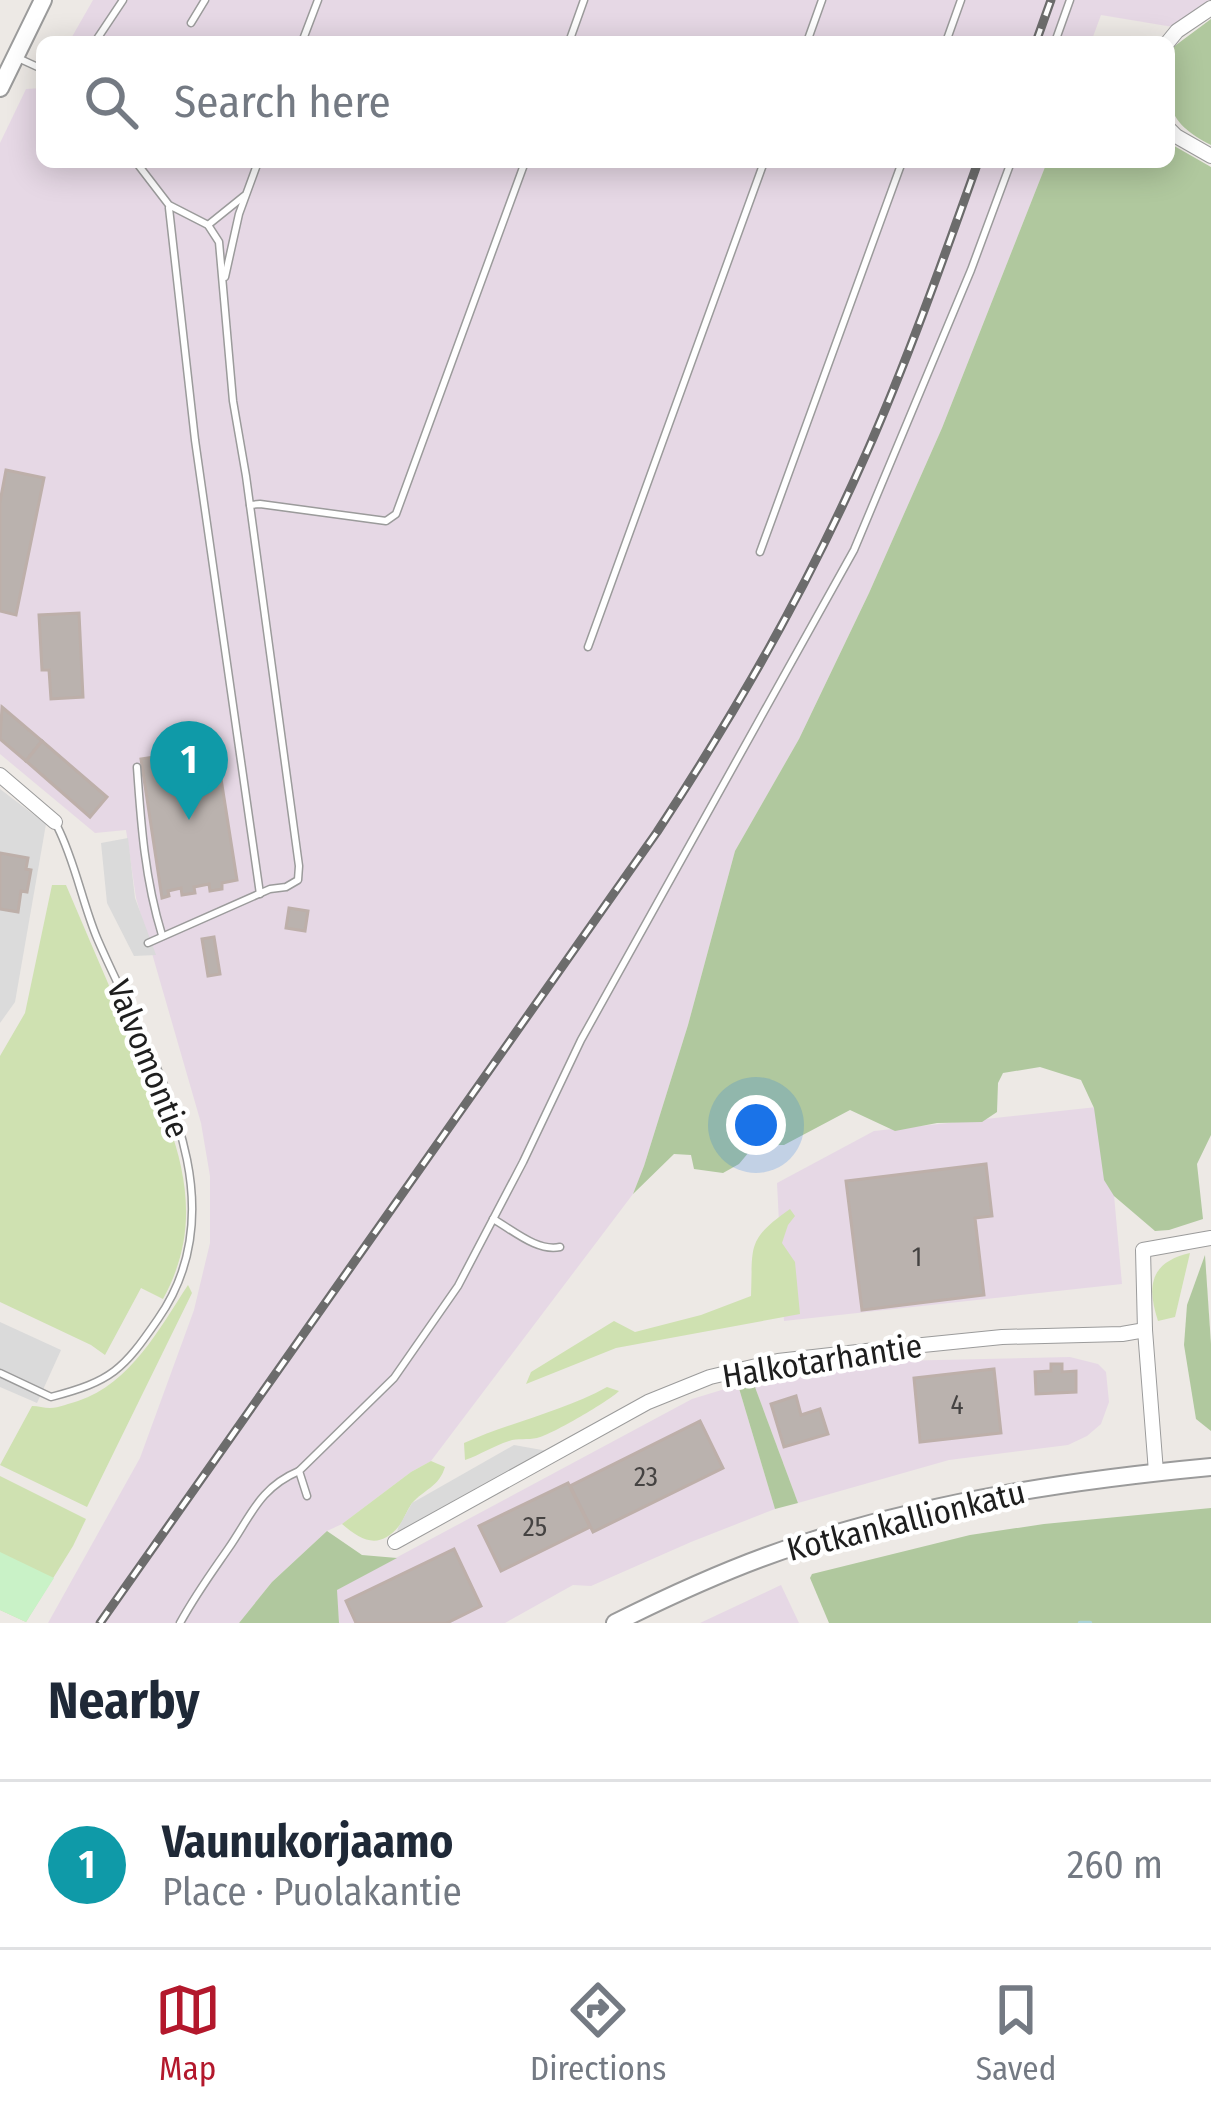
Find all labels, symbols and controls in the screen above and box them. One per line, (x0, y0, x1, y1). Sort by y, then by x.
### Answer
search box (36, 36, 1175, 168)
icon: search (78, 69, 144, 135)
text: Search here (174, 75, 391, 129)
pin: 1 (150, 721, 228, 820)
street label: Valvomontie (98, 974, 198, 1144)
your location (726, 1095, 786, 1155)
house number: 1 (912, 1241, 922, 1273)
street label: Halkotarhantie (719, 1325, 925, 1397)
house number: 4 (950, 1389, 964, 1421)
house number: 23 (634, 1461, 658, 1493)
street label: Kotkankallionkatu (783, 1472, 1029, 1570)
house number: 25 (523, 1511, 547, 1543)
text: Nearby (48, 1670, 200, 1732)
text: Vaunukorjaamo (162, 1815, 453, 1869)
text: 1 (79, 1842, 95, 1888)
text: 260 m (1067, 1842, 1163, 1888)
text: Place · Puolakantie (162, 1869, 462, 1915)
tab: Map (155, 1977, 221, 2089)
tab: Directions (530, 1977, 666, 2089)
tab: Saved (976, 1977, 1056, 2089)

